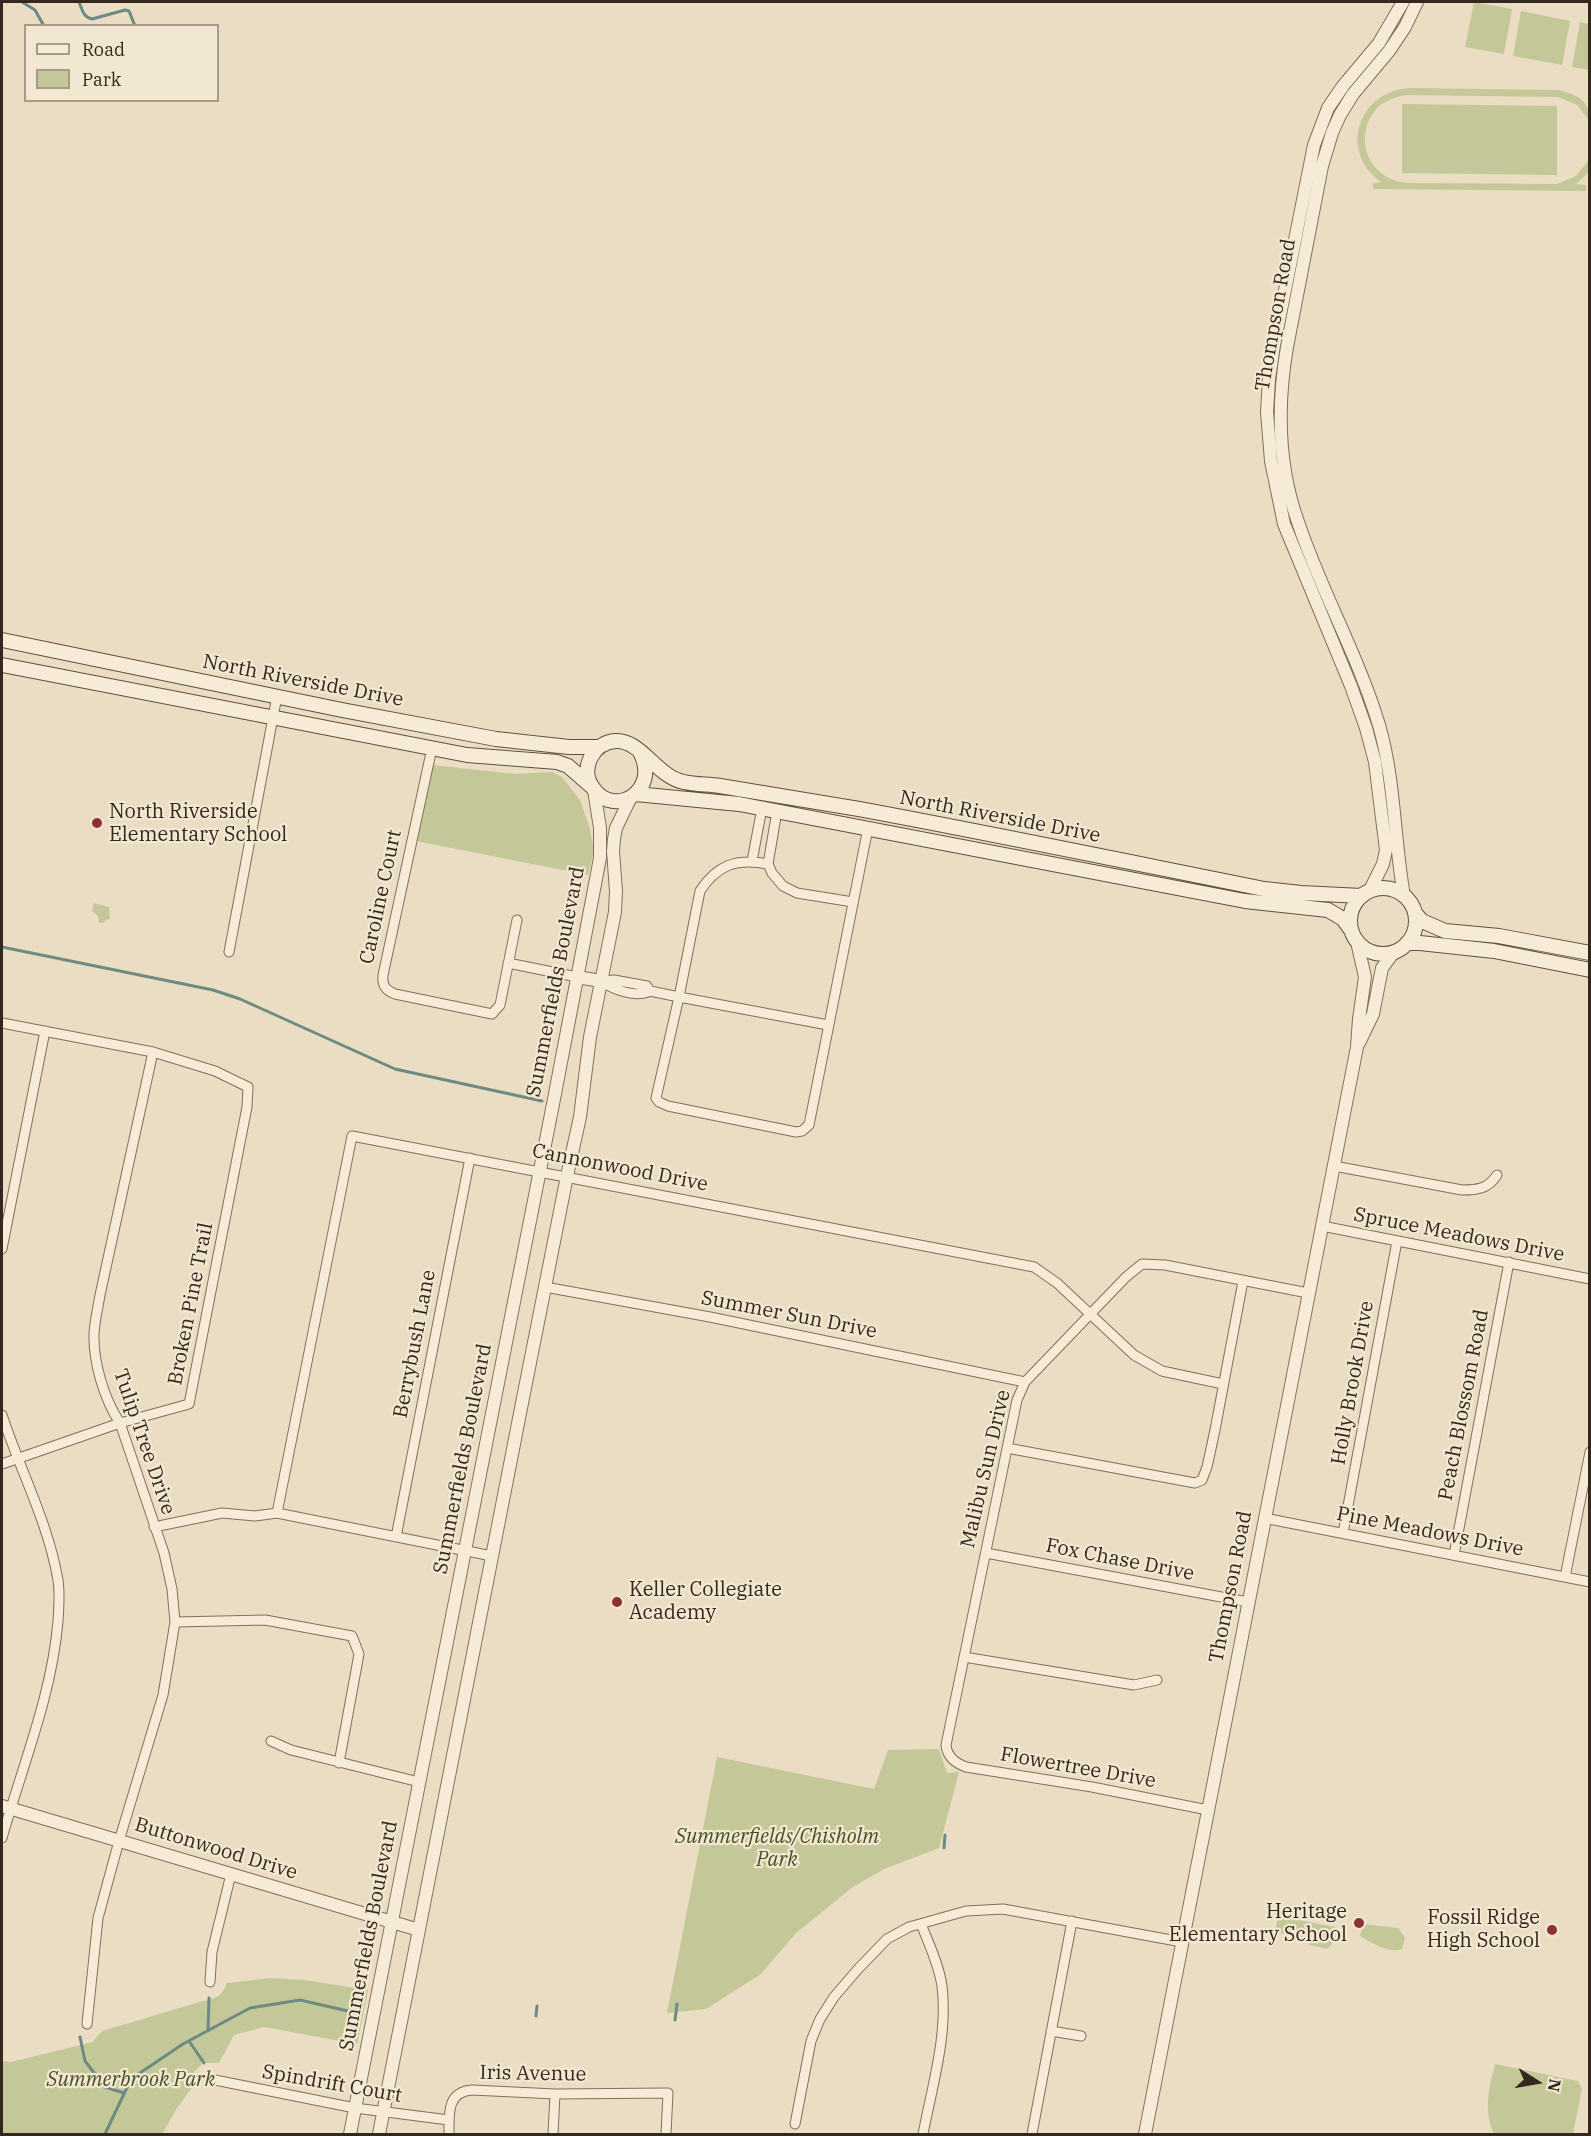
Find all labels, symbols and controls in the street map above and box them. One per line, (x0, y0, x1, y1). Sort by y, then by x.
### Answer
legend (24, 24, 219, 102)
text: Road (82, 38, 125, 61)
text: Park (82, 68, 121, 91)
street label: Thompson Road (1251, 237, 1301, 393)
street label: North Riverside Drive (201, 650, 405, 712)
street label: North Riverside Drive (898, 786, 1102, 848)
place label: North Riverside Elementary School (109, 800, 287, 847)
marker: North Riverside Elementary School (90, 816, 104, 830)
street label: Caroline Court (355, 828, 407, 966)
street label: Summerfields Boulevard (522, 865, 590, 1099)
street label: Cannonwood Drive (530, 1139, 710, 1197)
street label: Spruce Meadows Drive (1352, 1203, 1566, 1267)
street label: Broken Pine Trail (163, 1221, 219, 1387)
street label: Berrybush Lane (389, 1268, 441, 1420)
street label: Summer Sun Drive (699, 1286, 879, 1344)
street label: Holly Brook Drive (1327, 1299, 1379, 1467)
street label: Peach Blossom Road (1434, 1307, 1494, 1503)
street label: Summerfields Boulevard (429, 1342, 497, 1576)
street label: Tulip Tree Drive (108, 1366, 180, 1518)
street label: Malibu Sun Drive (956, 1388, 1016, 1550)
street label: Pine Meadows Drive (1335, 1502, 1525, 1562)
street label: Thompson Road (1205, 1509, 1257, 1665)
street label: Fox Chase Drive (1044, 1534, 1196, 1586)
place label: Keller Collegiate Academy (629, 1578, 782, 1625)
marker: Keller Collegiate Academy (610, 1595, 624, 1609)
street label: Flowertree Drive (998, 1743, 1158, 1793)
street label: Buttonwood Drive (132, 1813, 300, 1885)
street label: Summerfields Boulevard (335, 1819, 403, 2053)
park label: Summerfields/Chisholm Park (675, 1825, 879, 1872)
place label: Heritage Elementary School (1169, 1900, 1347, 1947)
place label: Fossil Ridge High School (1427, 1906, 1540, 1953)
marker: Heritage Elementary School (1352, 1916, 1366, 1930)
marker: Fossil Ridge High School (1545, 1923, 1559, 1937)
north arrow (1507, 2052, 1567, 2112)
street label: Spindrift Court (260, 2060, 404, 2108)
street label: Iris Avenue (479, 2061, 587, 2087)
park label: Summerbrook Park (47, 2068, 215, 2092)
text: N (1544, 2077, 1566, 2094)

